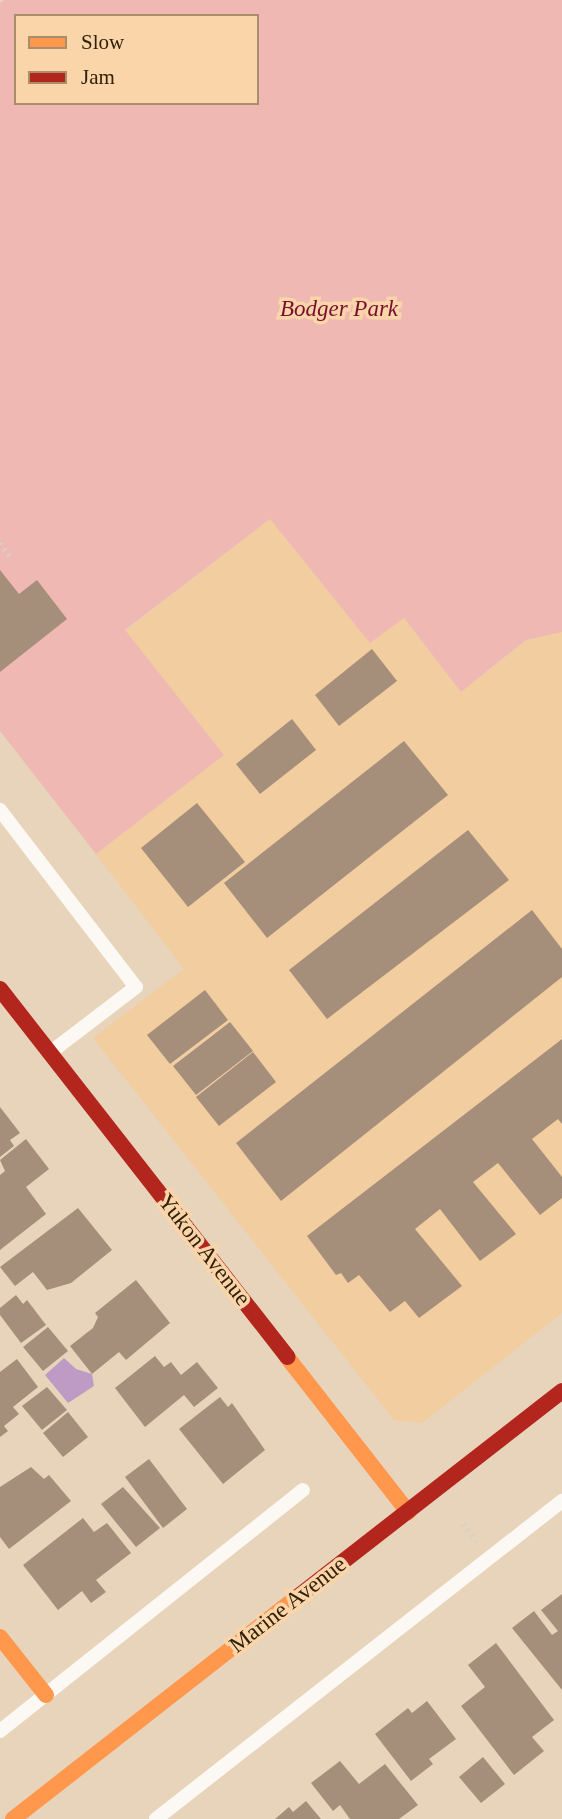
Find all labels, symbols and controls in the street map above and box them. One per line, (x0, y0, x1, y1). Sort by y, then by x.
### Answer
legend (14, 14, 259, 105)
text: Slow (81, 30, 124, 54)
text: Jam (81, 65, 115, 89)
park label: Bodger Park (280, 295, 398, 323)
street label: Yukon Avenue (151, 1188, 257, 1312)
street label: Marine Avenue (224, 1550, 352, 1660)

